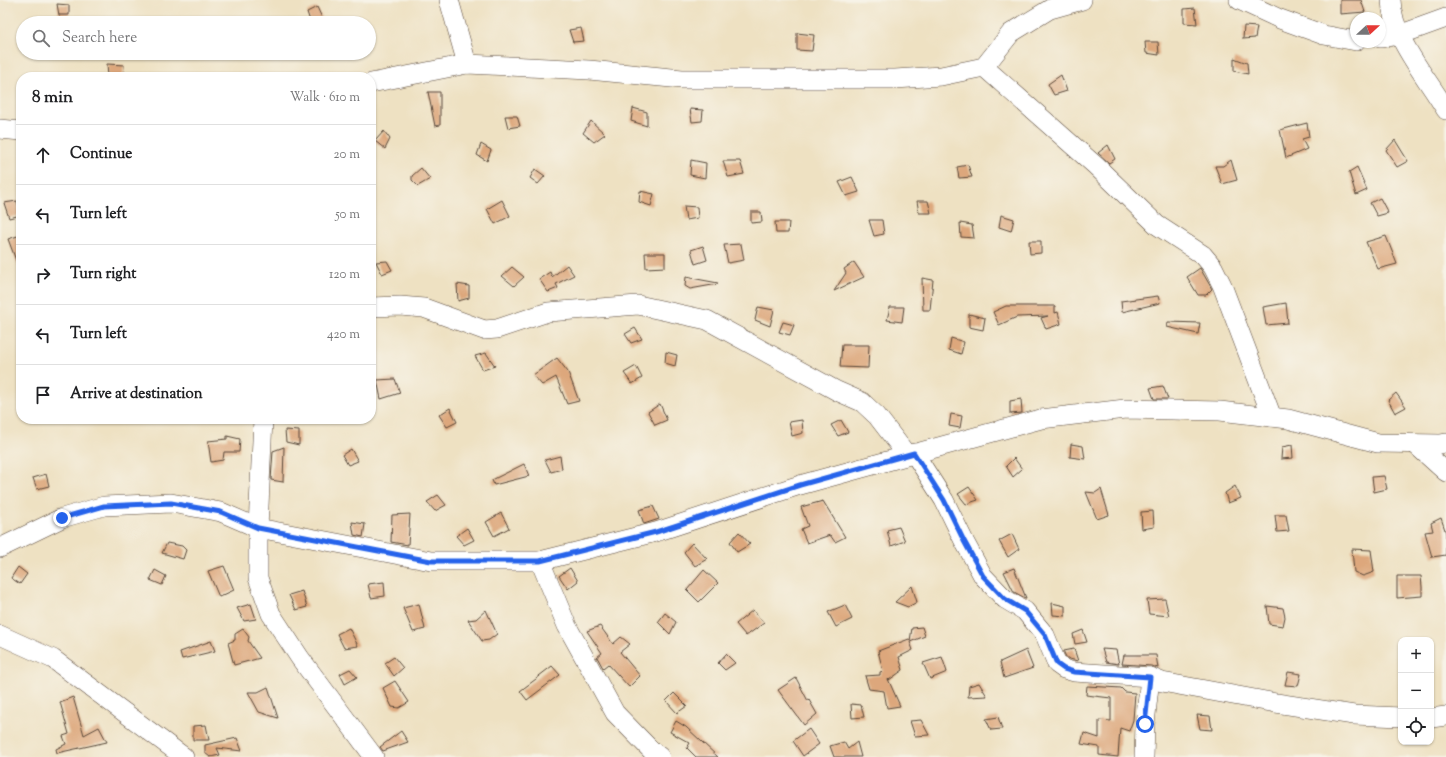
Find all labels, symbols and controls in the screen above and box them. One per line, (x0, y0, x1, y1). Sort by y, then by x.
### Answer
north arrow (1350, 12, 1386, 48)
search box (16, 16, 376, 60)
icon: search (30, 27, 52, 49)
text: Search here (62, 28, 137, 49)
text: 8 min (32, 86, 73, 110)
text: Walk · 610 m (290, 89, 360, 107)
icon: ahead (32, 144, 54, 166)
text: Continue (70, 144, 132, 165)
text: 20 m (334, 146, 360, 164)
icon: left (32, 204, 54, 226)
text: Turn left (70, 204, 127, 225)
text: 50 m (335, 206, 360, 224)
icon: right (32, 264, 54, 286)
text: Turn right (70, 264, 136, 285)
text: 120 m (329, 266, 360, 284)
icon: left (32, 324, 54, 346)
text: Turn left (70, 324, 127, 345)
text: 420 m (327, 326, 360, 344)
icon: arrive (32, 384, 54, 406)
text: Arrive at destination (70, 384, 203, 405)
route end (53, 509, 71, 527)
map controls (1398, 637, 1434, 745)
button: + (1398, 637, 1434, 673)
button: − (1398, 673, 1434, 709)
button: locate (1398, 709, 1434, 745)
route start (1136, 715, 1154, 733)

